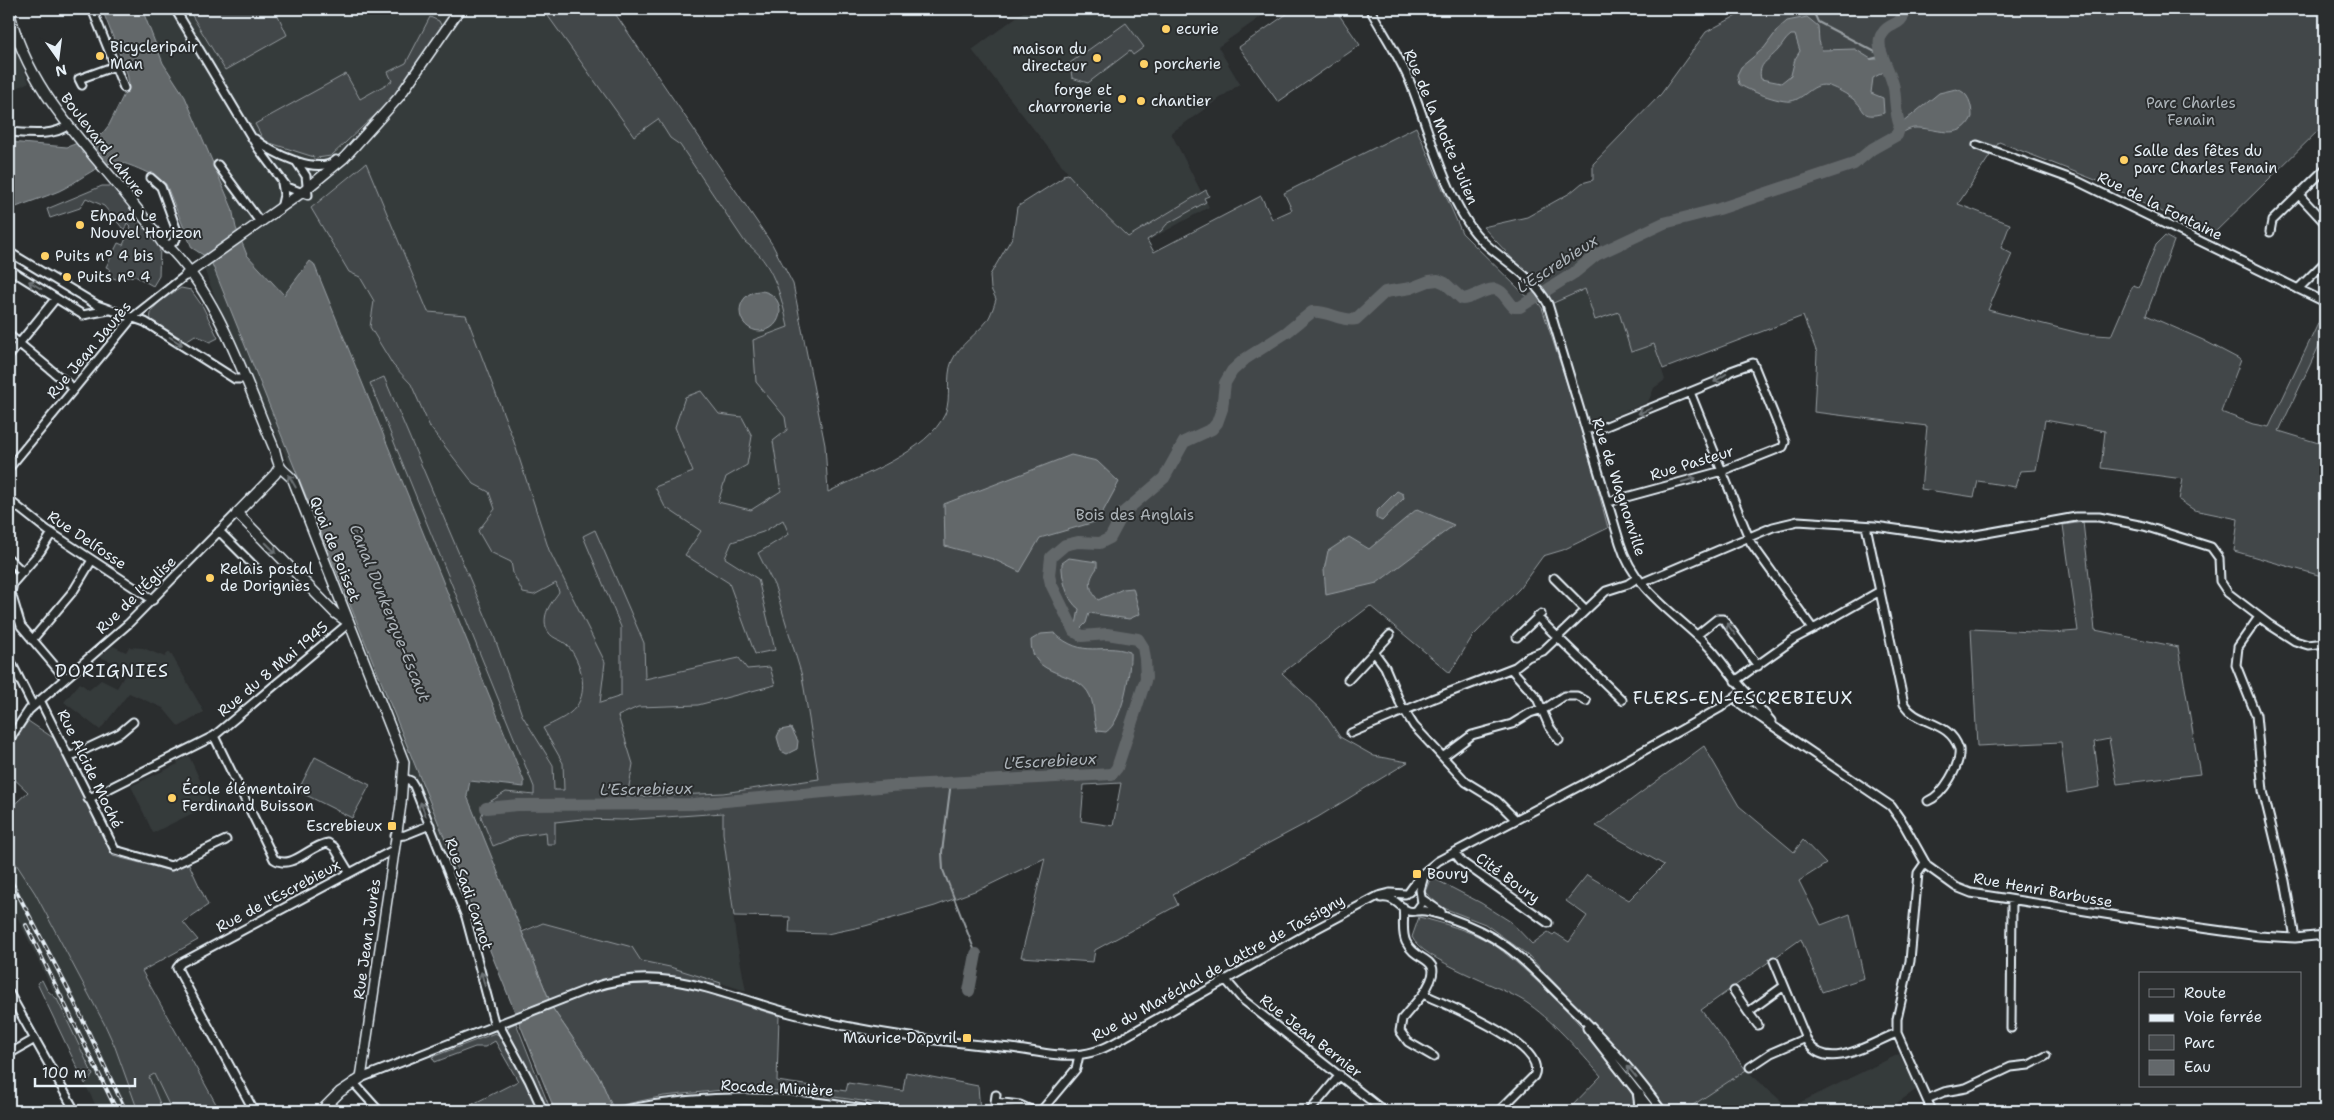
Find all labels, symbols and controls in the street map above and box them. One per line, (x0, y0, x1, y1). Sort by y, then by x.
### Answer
place label: ecurie (1176, 19, 1219, 39)
marker: ecurie (1160, 23, 1172, 35)
north arrow (32, 32, 82, 82)
place label: Bicycleripair Man (110, 37, 198, 74)
place label: maison du directeur (1012, 39, 1087, 76)
street label: Rue de la Motte Julien (1399, 46, 1483, 208)
marker: Bicycleripair Man (94, 50, 106, 62)
marker: maison du directeur (1091, 52, 1103, 64)
place label: porcherie (1154, 54, 1221, 74)
marker: porcherie (1138, 58, 1150, 70)
text: N (54, 61, 69, 81)
place label: forge et charronerie (1028, 80, 1112, 117)
street label: Boulevard Lahure (56, 89, 150, 201)
place label: chantier (1151, 91, 1211, 111)
marker: forge et charronerie (1116, 93, 1128, 105)
park label: Parc Charles Fenain (2146, 93, 2236, 130)
marker: chantier (1135, 95, 1147, 107)
place label: Salle des fêtes du parc Charles Fenain (2134, 141, 2277, 178)
marker: Salle des fêtes du parc Charles Fenain (2118, 154, 2130, 166)
street label: Rue de la Fontaine (2094, 167, 2226, 245)
place label: Ehpad Le Nouvel Horizon (90, 206, 202, 243)
marker: Ehpad Le Nouvel Horizon (74, 219, 86, 231)
water label: L'Escrebieux (1512, 230, 1602, 298)
place label: Puits n° 4 bis (55, 246, 154, 266)
marker: Puits n° 4 bis (39, 250, 51, 262)
place label: Puits n° 4 (77, 267, 150, 287)
marker: Puits n° 4 (61, 271, 73, 283)
one-way arrow (28, 279, 42, 289)
street label: Rue Jean Jaurès (42, 297, 136, 403)
one-way arrow (168, 337, 182, 347)
one-way arrow (1713, 373, 1727, 383)
one-way arrow (1637, 407, 1652, 416)
street label: Rue de Wagnonville (1587, 415, 1651, 559)
street label: Rue Pasteur (1648, 441, 1736, 485)
one-way arrow (287, 473, 297, 488)
one-way arrow (1680, 474, 1696, 484)
street label: Quai de Boisset (305, 493, 365, 605)
park label: Bois des Anglais (1076, 505, 1194, 525)
street label: Rue Delfosse (44, 506, 130, 574)
water label: Canal Dunkerque-Escaut (345, 521, 435, 705)
one-way arrow (265, 542, 277, 554)
street label: Rue de l'Église (91, 551, 181, 638)
place label: Relais postal de Dorignies (220, 559, 314, 596)
marker: Relais postal de Dorignies (204, 572, 216, 584)
street label: Rue du 8 Mai 1945 (213, 617, 333, 721)
one-way arrow (1726, 622, 1736, 636)
district label: DORIGNIES (55, 659, 169, 683)
district label: FLERS-EN-ESCREBIEUX (1633, 686, 1853, 710)
street label: Rue Alcide Moché (53, 706, 127, 832)
water label: L'Escrebieux (1003, 748, 1098, 774)
place label: École élémentaire Ferdinand Buisson (182, 778, 314, 816)
water label: L'Escrebieux (599, 778, 693, 800)
marker: École élémentaire Ferdinand Buisson (166, 792, 178, 804)
one-way arrow (418, 802, 428, 817)
place label: Escrebieux (306, 816, 382, 836)
marker: Escrebieux (386, 820, 398, 832)
street label: Rue Sadi Carnot (440, 835, 498, 953)
street label: Cité Boury (1472, 848, 1544, 908)
street label: Rue de l'Escrebieux (212, 855, 344, 937)
place label: Boury (1427, 864, 1469, 884)
marker: Boury (1411, 868, 1423, 880)
street label: Rue Henri Barbusse (1972, 868, 2114, 912)
street label: Rue Jean Jaurès (349, 877, 385, 1001)
street label: Rue du Maréchal de Lattre de Tassigny (1088, 890, 1348, 1046)
one-way arrow (478, 971, 487, 987)
legend (2139, 972, 2302, 1088)
text: Route (2184, 983, 2226, 1003)
street label: Rue Jean Bernier (1256, 990, 1366, 1082)
text: Voie ferrée (2184, 1007, 2262, 1027)
place label: Maurice Dapvril (843, 1028, 957, 1048)
marker: Maurice Dapvril (961, 1032, 973, 1044)
text: Parc (2184, 1033, 2215, 1053)
scale bar (35, 1055, 135, 1087)
text: Eau (2184, 1057, 2211, 1077)
text: 100 m (42, 1063, 87, 1083)
one-way arrow (1627, 1066, 1638, 1079)
street label: Rocade Minière (720, 1075, 834, 1101)

